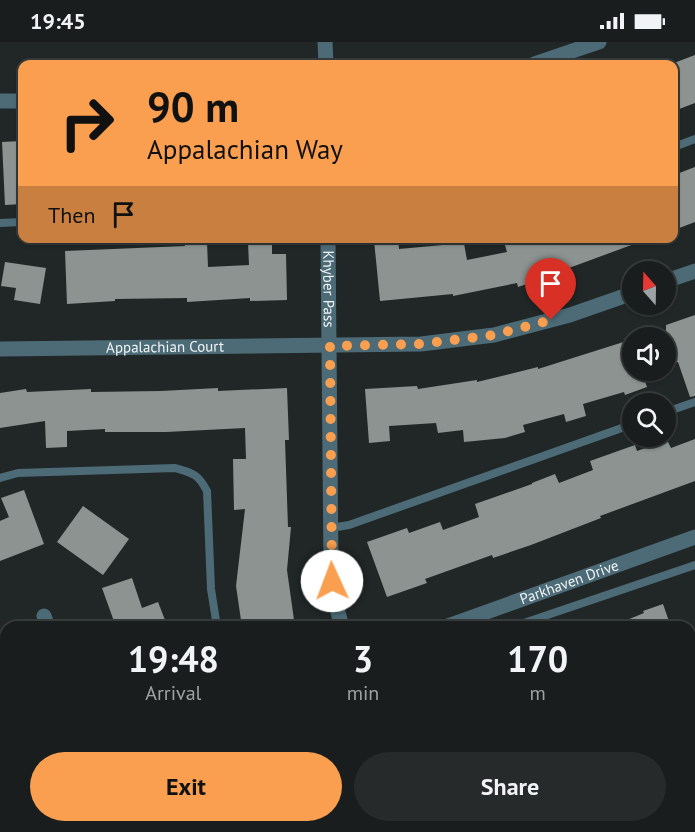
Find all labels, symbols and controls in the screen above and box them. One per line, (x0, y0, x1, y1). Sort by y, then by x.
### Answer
text: 19:45 (30, 7, 86, 35)
text: 90 m (147, 79, 239, 134)
icon: right (48, 84, 126, 162)
text: Appalachian Way (147, 132, 343, 166)
icon: arrive (107, 198, 140, 231)
text: Then (48, 201, 95, 229)
street label: Khyber Pass (319, 250, 339, 328)
pin (525, 258, 576, 320)
north arrow (622, 261, 676, 315)
map controls (622, 261, 676, 447)
icon: arrive (534, 267, 567, 300)
button: sound (622, 327, 676, 381)
street label: Appalachian Court (106, 336, 224, 357)
button: search (622, 393, 676, 447)
position arrow (300, 549, 364, 613)
street label: Parkhaven Drive (517, 555, 621, 608)
text: 19:48 (128, 635, 219, 682)
text: 3 (353, 635, 373, 682)
text: 170 (507, 635, 568, 682)
text: Arrival (145, 680, 201, 706)
text: min (347, 680, 379, 706)
text: m (530, 680, 546, 706)
button: Exit (30, 752, 342, 821)
button: Share (354, 752, 666, 821)

